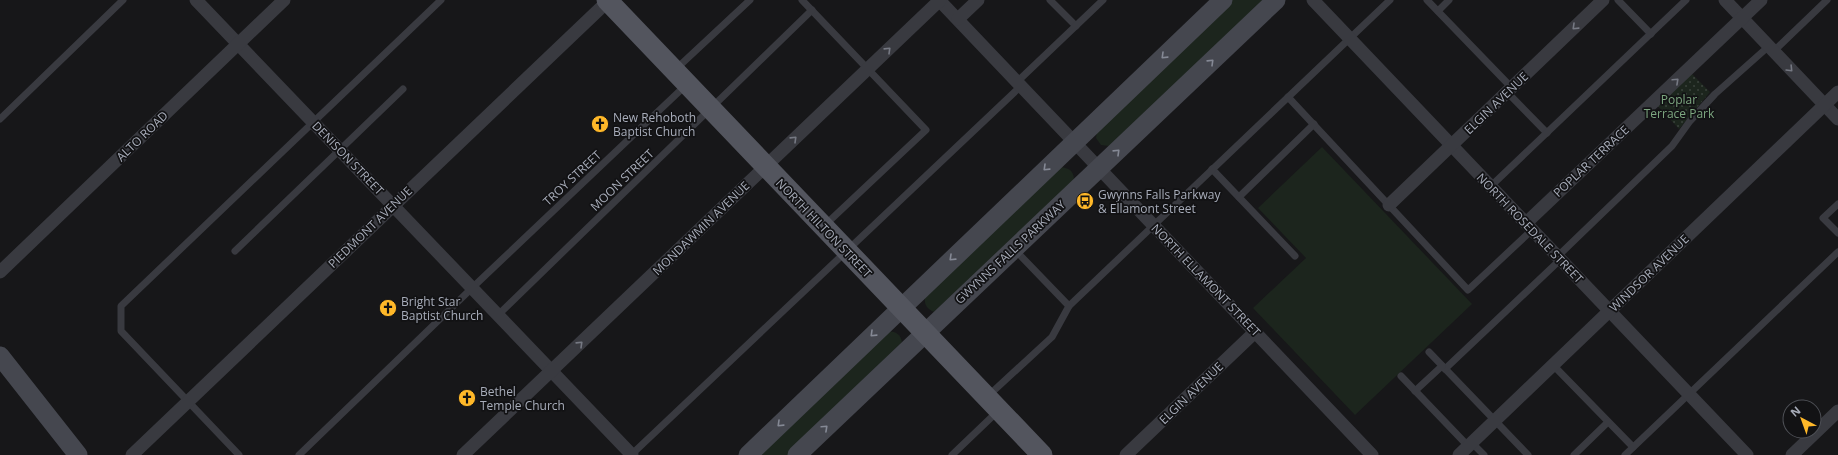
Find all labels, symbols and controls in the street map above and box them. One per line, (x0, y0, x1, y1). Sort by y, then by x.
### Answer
one-way arrow (1572, 22, 1580, 30)
one-way arrow (883, 47, 891, 55)
one-way arrow (1161, 51, 1169, 59)
one-way arrow (1206, 59, 1214, 67)
one-way arrow (1786, 64, 1793, 72)
street label: ELGIN AVENUE (1460, 68, 1532, 138)
one-way arrow (1671, 78, 1679, 85)
park label: Poplar Terrace Park (1644, 91, 1715, 122)
street label: ALTO ROAD (112, 107, 172, 165)
place label: New Rehoboth Baptist Church (613, 109, 696, 140)
church icon: New Rehoboth Baptist Church (590, 114, 610, 134)
street label: DENISON STREET (308, 117, 388, 199)
street label: POPLAR TERRACE (1549, 121, 1633, 201)
one-way arrow (789, 137, 797, 144)
street label: MOON STREET (587, 145, 658, 215)
street label: TROY STREET (539, 146, 605, 209)
one-way arrow (1112, 149, 1120, 156)
one-way arrow (1043, 163, 1051, 171)
street label: NORTH ROSEDALE STREET (1473, 169, 1588, 287)
street label: NORTH HILTON STREET (772, 175, 876, 281)
street label: MONDAWMIN AVENUE (649, 177, 753, 279)
street label: PIEDMONT AVENUE (324, 182, 416, 272)
place label: Gwynns Falls Parkway & Ellamont Street (1098, 186, 1221, 217)
bus stop icon: Gwynns Falls Parkway & Ellamont Street (1075, 191, 1095, 211)
street label: GWYNNS FALLS PARKWAY (951, 196, 1069, 308)
street label: NORTH ELLAMONT STREET (1148, 220, 1265, 340)
street label: WINDSOR AVENUE (1606, 231, 1692, 315)
one-way arrow (949, 253, 957, 261)
place label: Bright Star Baptist Church (401, 293, 483, 324)
church icon: Bright Star Baptist Church (378, 298, 398, 318)
one-way arrow (870, 329, 878, 337)
one-way arrow (575, 341, 583, 349)
street label: ELGIN AVENUE (1155, 358, 1227, 428)
place label: Bethel Temple Church (480, 383, 565, 414)
church icon: Bethel Temple Church (457, 388, 477, 408)
north arrow (1782, 399, 1822, 439)
text: N (1787, 402, 1803, 420)
one-way arrow (777, 419, 785, 427)
one-way arrow (820, 425, 828, 433)

